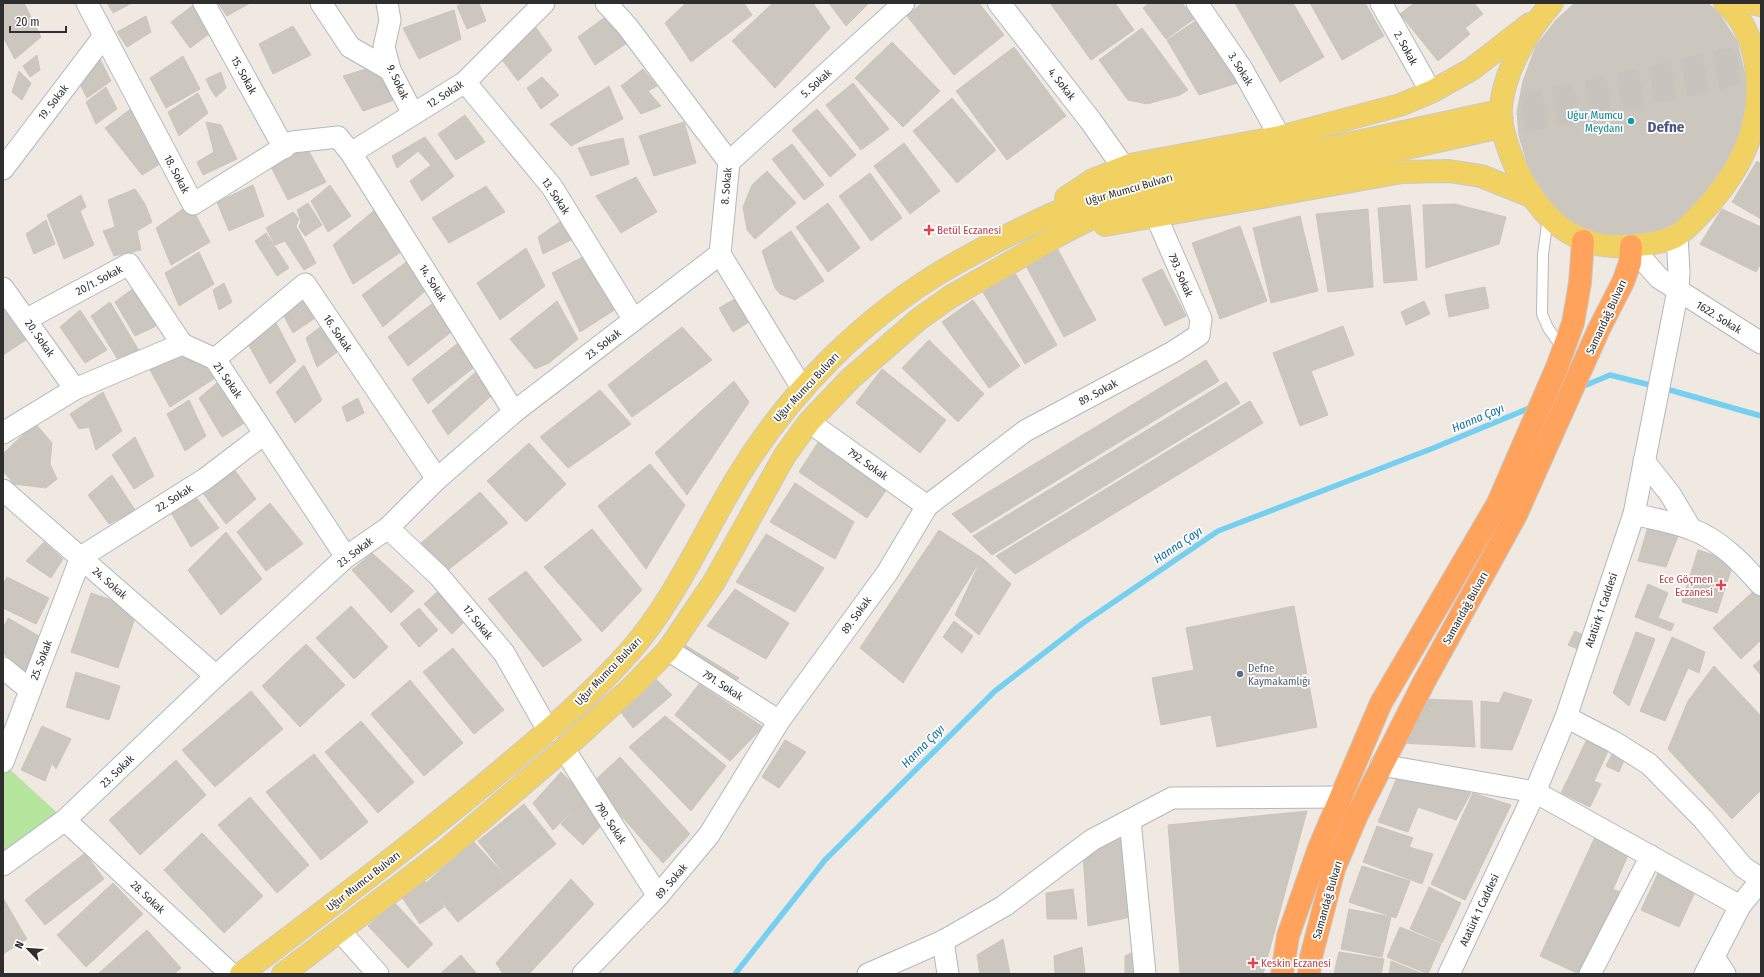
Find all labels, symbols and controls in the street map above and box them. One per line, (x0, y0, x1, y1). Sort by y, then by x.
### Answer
scale bar (10, 8, 66, 34)
text: 20 m (16, 15, 40, 29)
street label: 2. Sokak (1391, 29, 1421, 68)
street label: 3. Sokak (1225, 50, 1256, 89)
street label: 15. Sokak (228, 54, 260, 97)
street label: 9. Sokak (384, 63, 412, 103)
street label: 5. Sokak (798, 66, 835, 100)
street label: 4. Sokak (1045, 66, 1079, 104)
street label: 12. Sokak (425, 77, 467, 111)
street label: 19. Sokak (36, 81, 72, 123)
place label: Uğur Mumcu Meydanı (1567, 109, 1623, 135)
marker: Uğur Mumcu Meydanı (1626, 116, 1636, 126)
district label: Defne (1648, 118, 1685, 136)
street label: 18. Sokak (161, 153, 192, 196)
street label: 8. Sokak (718, 166, 735, 205)
street label: Uğur Mumcu Bulvarı (1084, 171, 1174, 208)
street label: 13. Sokak (539, 176, 573, 218)
place label: Betül Eczanesi (937, 224, 1001, 237)
marker: Betül Eczanesi (924, 225, 934, 235)
street label: 793. Sokak (1166, 251, 1196, 300)
street label: 20/1. Sokak (74, 262, 126, 298)
street label: 14. Sokak (416, 262, 449, 305)
street label: Samandağ Bulvarı (1584, 278, 1629, 357)
street label: 1622. Sokak (1694, 298, 1745, 337)
street label: 16. Sokak (321, 312, 355, 355)
street label: 20. Sokak (22, 317, 58, 360)
street label: 23. Sokak (583, 326, 624, 362)
street label: Uğur Mumcu Bulvarı (771, 350, 842, 425)
street label: 21. Sokak (211, 360, 245, 401)
street label: 89. Sokak (1076, 376, 1121, 408)
water label: Hanna Çayı (1450, 401, 1506, 435)
street label: 792. Sokak (845, 446, 891, 483)
street label: 22. Sokak (153, 481, 196, 515)
water label: Hanna Çayı (1151, 524, 1205, 566)
street label: 23. Sokak (335, 534, 376, 570)
street label: 24. Sokak (90, 565, 130, 602)
street label: Samandağ Bulvarı (1440, 570, 1491, 647)
street label: Atatürk 1 Caddesi (1583, 571, 1620, 649)
place label: Ece Göçmen Eczanesi (1659, 573, 1713, 599)
marker: Ece Göçmen Eczanesi (1716, 580, 1726, 590)
street label: 89. Sokak (839, 594, 875, 636)
street label: 17. Sokak (460, 603, 496, 643)
street label: Uğur Mumcu Bulvarı (572, 634, 644, 708)
street label: 25. Sokak (28, 638, 55, 682)
place label: Defne Kaymakamlığı (1248, 662, 1310, 688)
street label: 791. Sokak (700, 668, 746, 704)
marker: Defne Kaymakamlığı (1235, 669, 1245, 679)
water label: Hanna Çayı (898, 721, 948, 771)
street label: 23. Sokak (98, 752, 137, 790)
street label: 790. Sokak (592, 800, 629, 847)
street label: Uğur Mumcu Bulvarı (324, 849, 403, 914)
street label: 89. Sokak (653, 860, 691, 902)
street label: Samandağ Bulvarı (1310, 860, 1345, 941)
street label: Atatürk 1 Caddesi (1457, 872, 1502, 948)
street label: 28. Sokak (128, 878, 168, 917)
north arrow (8, 929, 48, 969)
text: N (12, 939, 27, 951)
place label: Keskin Eczanesi (1261, 957, 1331, 970)
marker: Keskin Eczanesi (1248, 958, 1258, 968)

